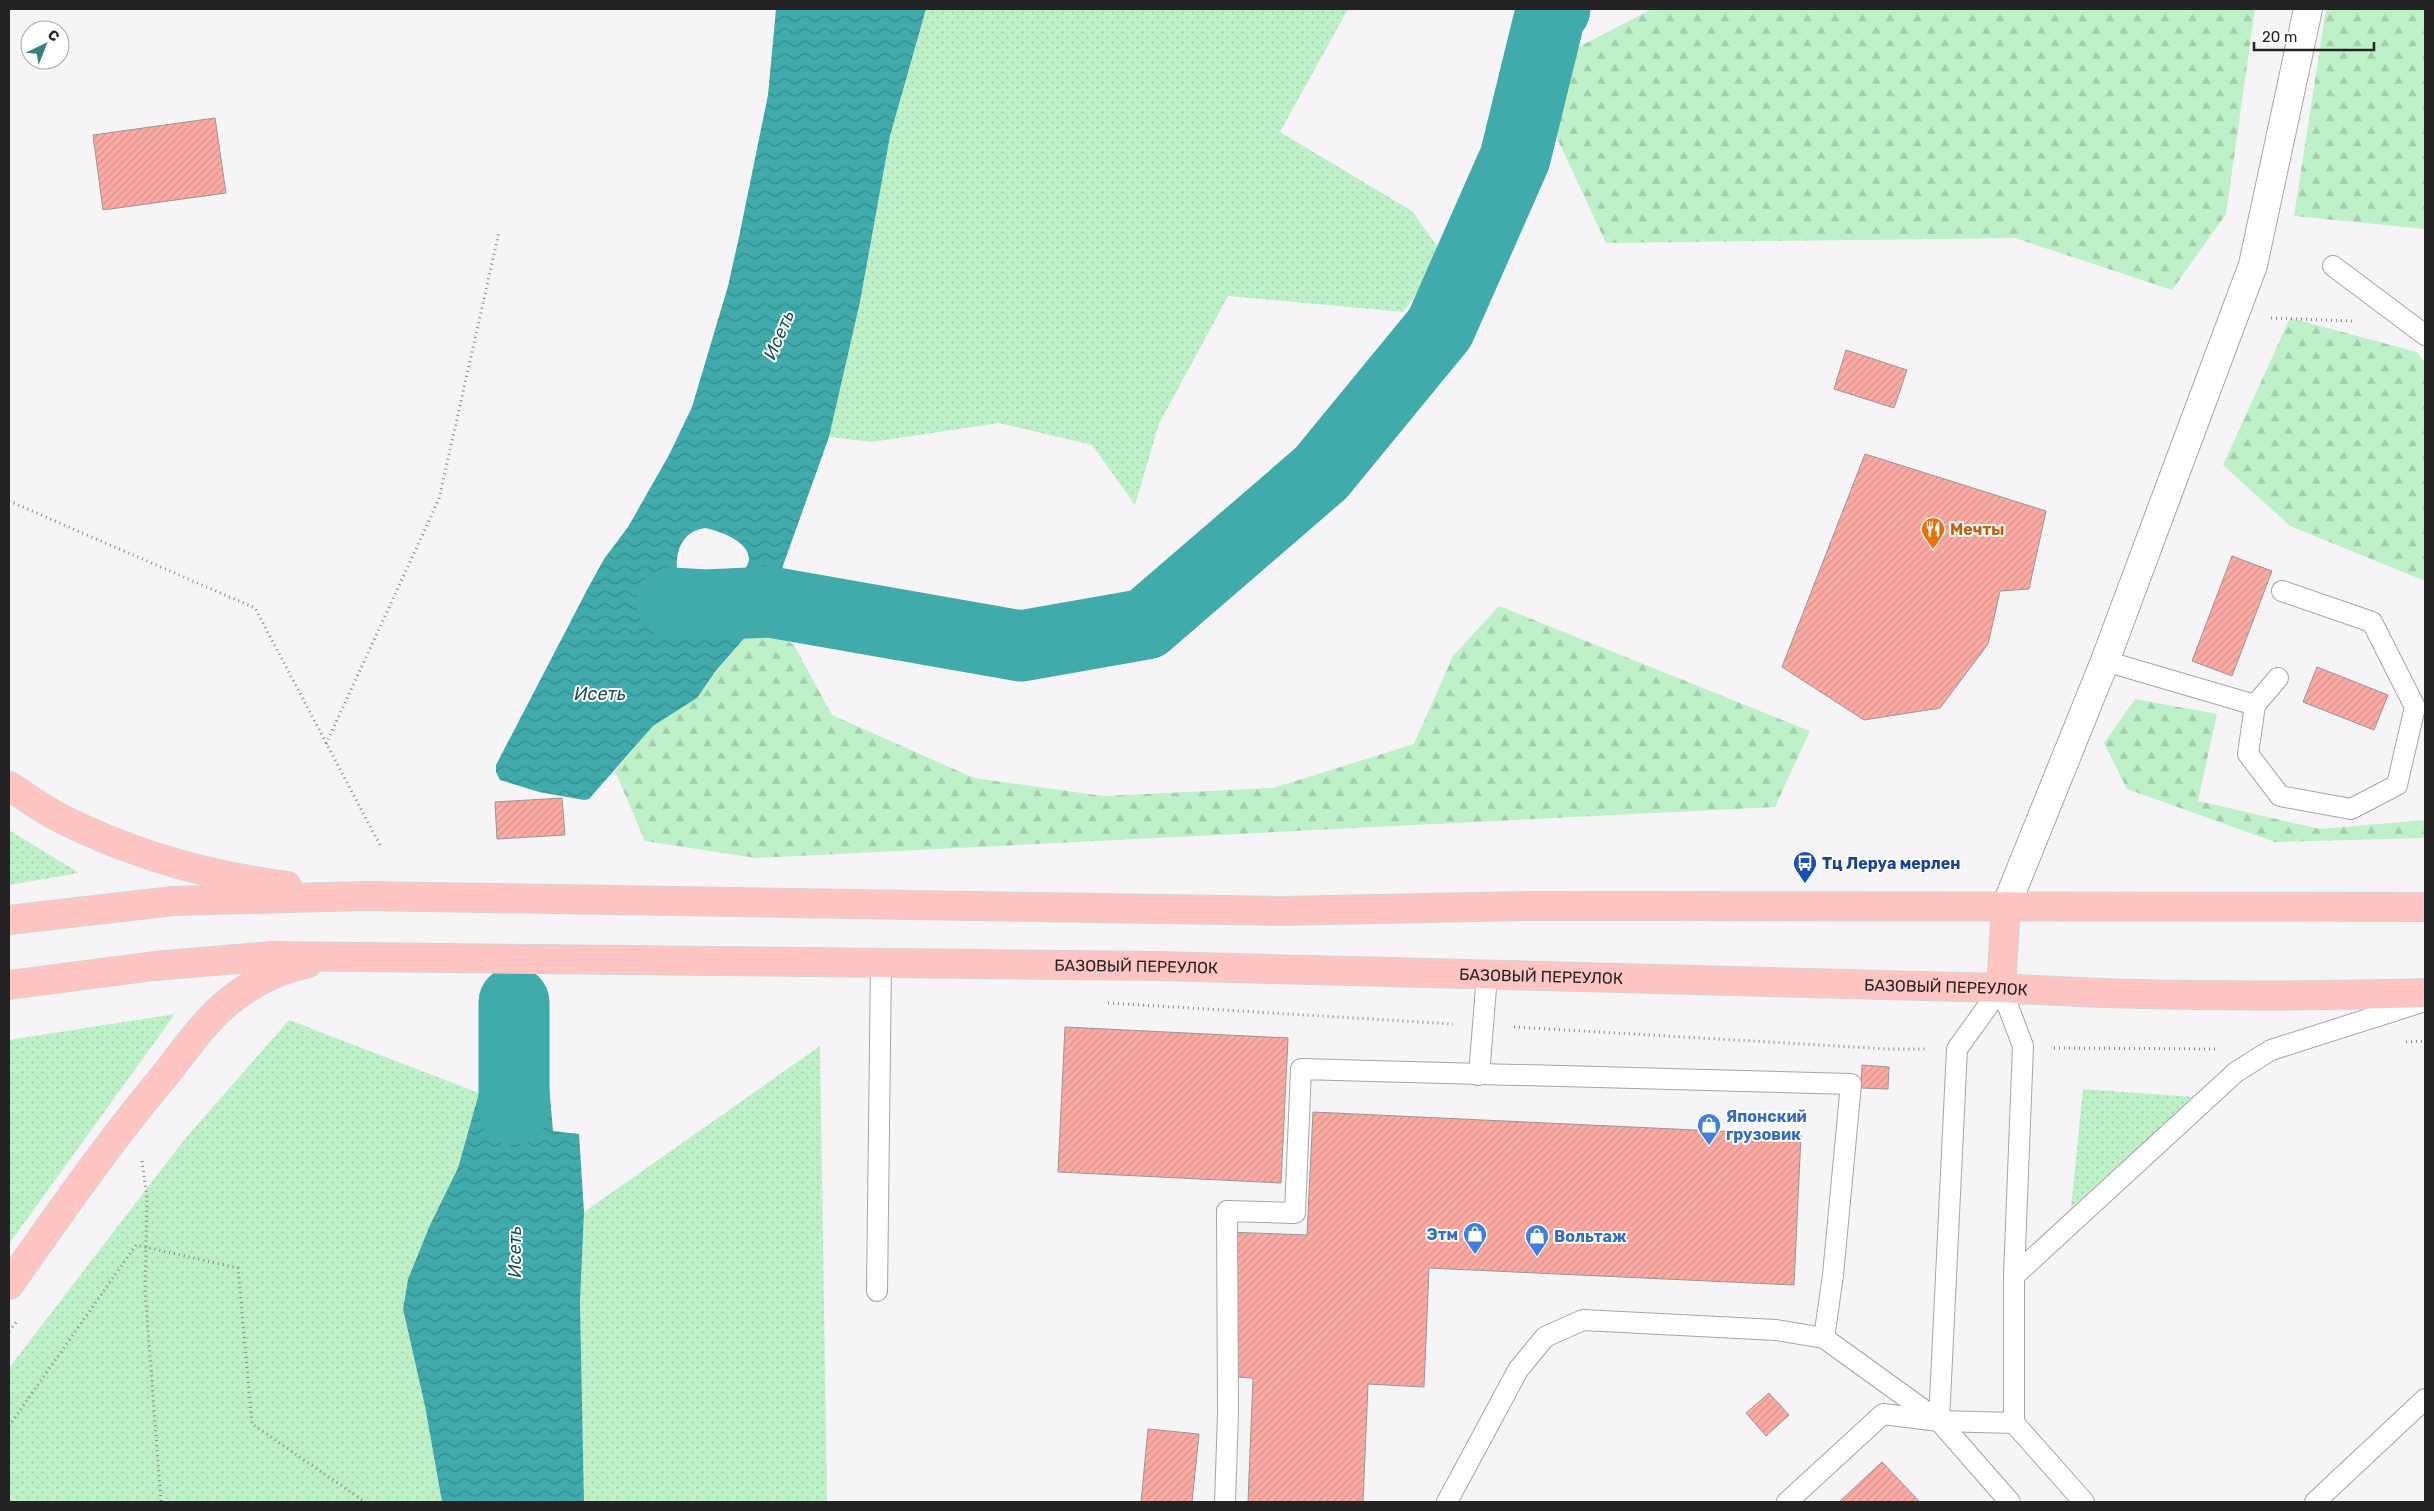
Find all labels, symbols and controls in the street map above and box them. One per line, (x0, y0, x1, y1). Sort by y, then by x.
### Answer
north arrow (20, 20, 70, 70)
scale bar (2254, 20, 2374, 52)
text: С (44, 26, 63, 46)
text: 20 m (2262, 28, 2297, 46)
water label: Исеть (759, 307, 799, 363)
restaurant icon: Мечты (1920, 516, 1946, 550)
place label: Мечты (1950, 520, 2004, 539)
water label: Исеть (574, 683, 626, 705)
bus stop icon: Тц Леруа мерлен (1792, 850, 1818, 884)
place label: Тц Леруа мерлен (1822, 854, 1961, 873)
street label: БАЗОВЫЙ ПЕРЕУЛОК (1054, 955, 1218, 977)
street label: БАЗОВЫЙ ПЕРЕУЛОК (1459, 964, 1623, 988)
street label: БАЗОВЫЙ ПЕРЕУЛОК (1864, 975, 2028, 999)
place label: Японский грузовик (1726, 1107, 1807, 1144)
shop icon: Японский грузовик (1696, 1112, 1722, 1146)
shop icon: Этм (1462, 1221, 1488, 1255)
shop icon: Вольтаж (1524, 1223, 1550, 1257)
place label: Этм (1427, 1225, 1458, 1244)
water label: Исеть (504, 1226, 526, 1278)
place label: Вольтаж (1554, 1227, 1627, 1246)

